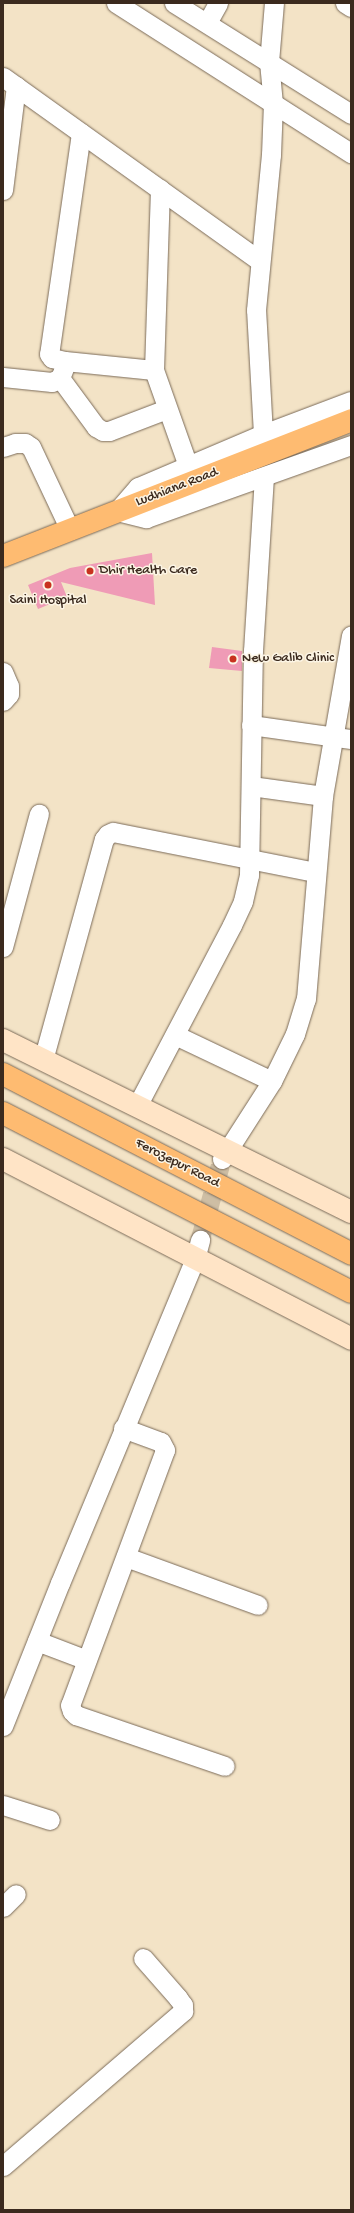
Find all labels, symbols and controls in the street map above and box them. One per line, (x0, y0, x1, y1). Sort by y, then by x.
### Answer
street label: Ludhiana Road (134, 465, 220, 511)
place label: Dhir Health Care (99, 563, 197, 579)
marker: Dhir Health Care (84, 565, 96, 577)
marker: Saini Hospital (42, 579, 54, 591)
place label: Saini Hospital (9, 593, 87, 609)
place label: New Galib Clinic (242, 651, 334, 667)
marker: New Galib Clinic (227, 653, 239, 665)
street label: Ferozepur Road (132, 1136, 222, 1192)

